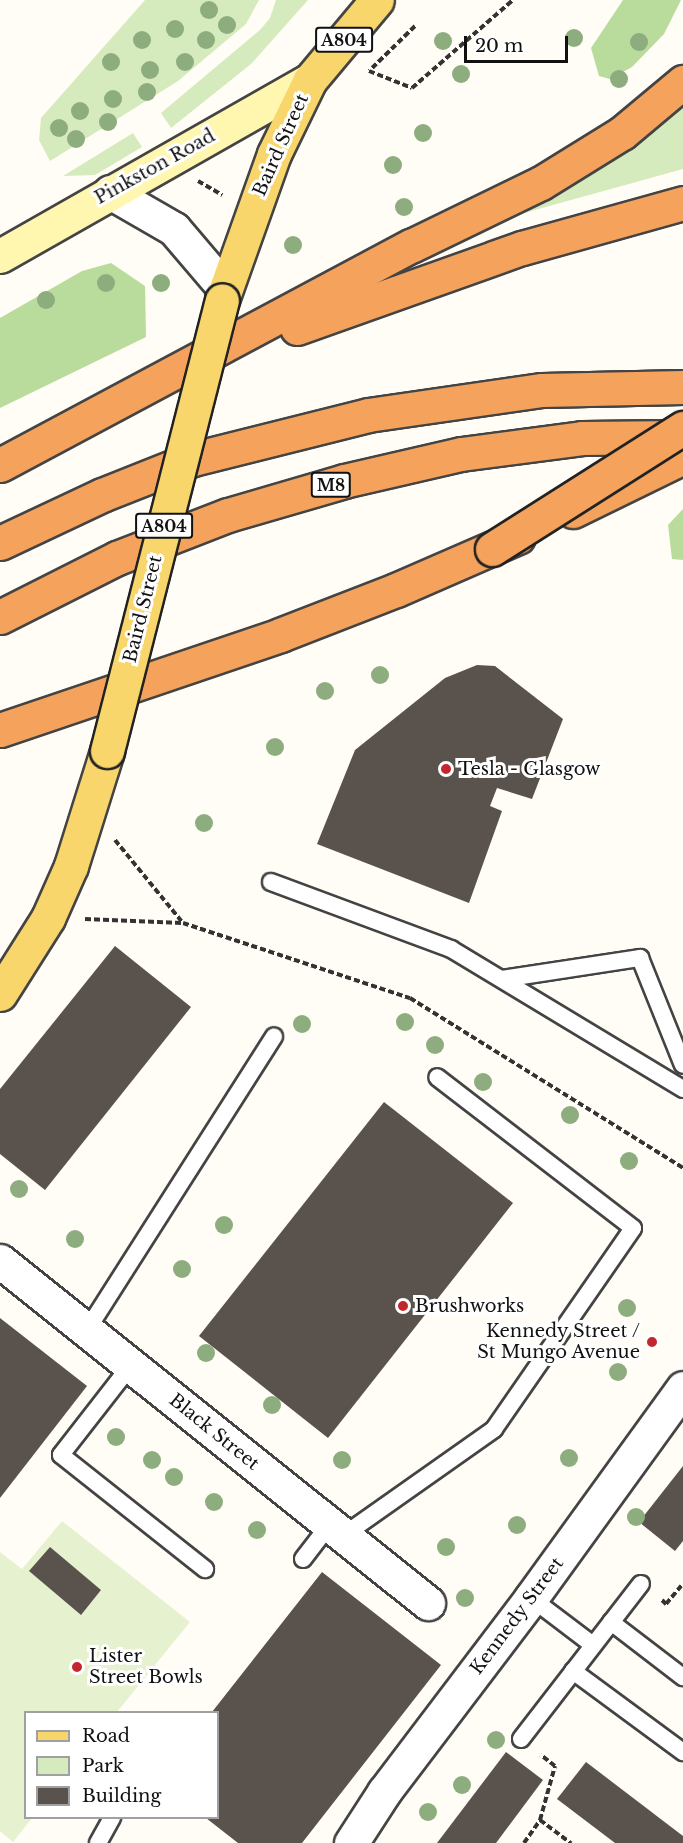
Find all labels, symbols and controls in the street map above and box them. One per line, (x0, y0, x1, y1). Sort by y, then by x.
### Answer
scale bar (467, 24, 570, 62)
road number: A804 (314, 27, 374, 53)
text: 20 m (475, 35, 523, 57)
street label: Baird Street (249, 90, 313, 200)
street label: Pinkston Road (91, 125, 219, 209)
road number: M8 (310, 472, 352, 498)
road number: A804 (134, 513, 194, 539)
street label: Baird Street (119, 553, 167, 665)
place label: Tesla - Glasgow (458, 758, 601, 780)
marker: Tesla - Glasgow (439, 762, 453, 776)
place label: Brushworks (415, 1295, 524, 1317)
marker: Brushworks (396, 1299, 410, 1313)
place label: Kennedy Street / St Mungo Avenue (477, 1321, 640, 1364)
marker: Kennedy Street / St Mungo Avenue (645, 1335, 659, 1349)
street label: Black Street (165, 1389, 263, 1475)
street label: Kennedy Street (466, 1553, 568, 1679)
place label: Lister Street Bowls (89, 1646, 203, 1688)
marker: Lister Street Bowls (70, 1660, 84, 1674)
legend (24, 1711, 219, 1819)
text: Road (82, 1725, 130, 1747)
text: Park (82, 1755, 124, 1777)
text: Building (82, 1785, 161, 1807)

